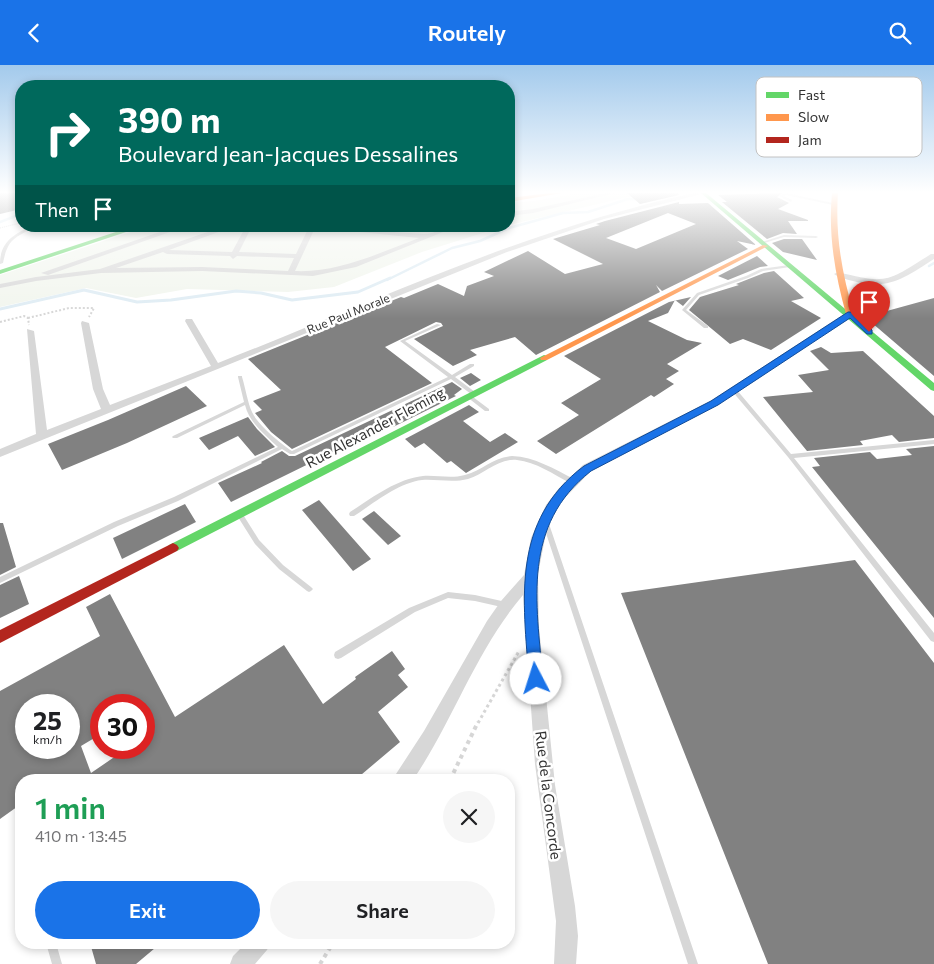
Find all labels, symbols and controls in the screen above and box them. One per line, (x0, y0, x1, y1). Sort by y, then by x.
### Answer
icon: back (20, 19, 48, 47)
text: Routely (428, 19, 506, 46)
icon: search (886, 19, 914, 47)
legend (756, 77, 922, 157)
text: Fast (798, 86, 825, 103)
text: 390 m (118, 97, 220, 140)
icon: right (35, 100, 100, 165)
text: Slow (798, 108, 829, 125)
text: Jam (798, 131, 822, 148)
text: Boulevard Jean-Jacques Dessalines (118, 140, 458, 167)
icon: arrive (89, 195, 117, 223)
text: Then (35, 198, 79, 221)
pin (848, 281, 890, 332)
icon: arrive (855, 288, 883, 316)
street label: Rue Paul Morale (305, 290, 391, 336)
street label: Rue Alexander Fleming (302, 383, 448, 471)
position arrow (509, 652, 561, 704)
speed limit sign: 30 (90, 694, 155, 759)
text: 25 (33, 705, 62, 735)
street label: Rue de la Concorde (532, 730, 566, 861)
text: km/h (33, 732, 62, 746)
text: 1 min (35, 788, 106, 825)
button: close (443, 791, 495, 843)
text: 410 m · 13:45 (35, 826, 127, 845)
button: Exit (35, 881, 260, 939)
button: Share (270, 881, 495, 939)

